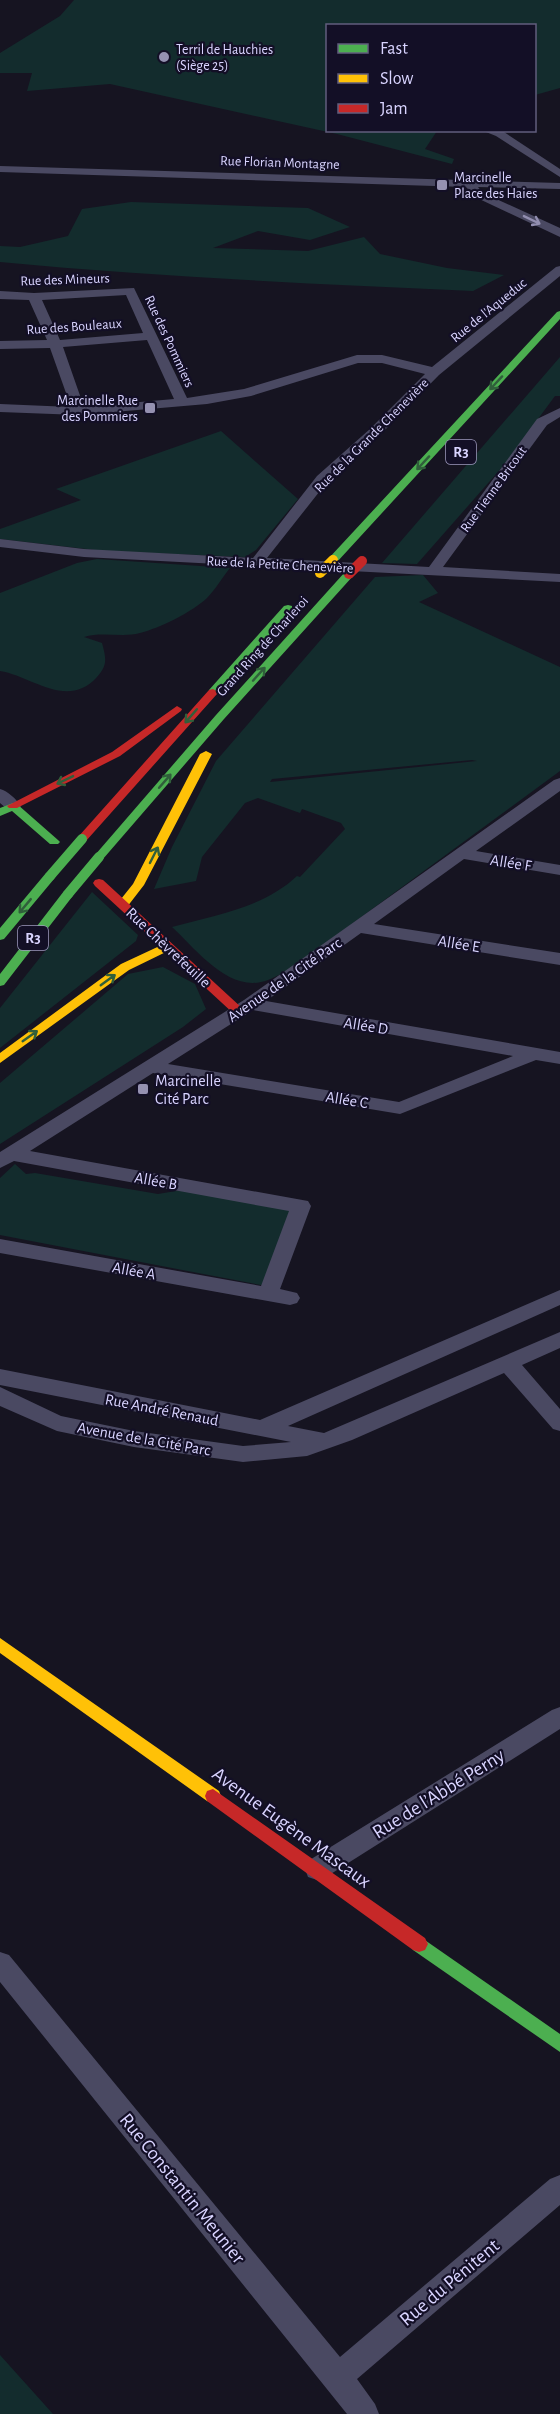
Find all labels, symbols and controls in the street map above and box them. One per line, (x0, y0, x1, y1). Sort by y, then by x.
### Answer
legend (326, 24, 536, 132)
text: Fast (380, 40, 408, 58)
place label: Terril de Hauchies (Siège 25) (176, 43, 273, 73)
marker: Terril de Hauchies (Siège 25) (157, 50, 171, 64)
text: Slow (380, 70, 413, 88)
text: Jam (380, 100, 408, 118)
street label: Rue Florian Montagne (220, 154, 340, 172)
place label: Marcinelle Place des Haies (454, 171, 537, 201)
marker: Marcinelle Place des Haies (435, 178, 449, 192)
one-way arrow (522, 214, 540, 226)
street label: Rue des Mineurs (20, 271, 110, 289)
street label: Rue de l'Aqueduc (448, 276, 530, 345)
street label: Rue des Pommiers (142, 293, 197, 390)
street label: Rue des Bouleaux (26, 317, 122, 337)
one-way arrow (490, 375, 504, 390)
street label: Rue de la Grande Chenevière (312, 376, 432, 496)
place label: Marcinelle Rue des Pommiers (57, 394, 138, 424)
marker: Marcinelle Rue des Pommiers (143, 401, 157, 415)
road number: R3 (446, 440, 476, 464)
street label: Rue Tienne Bricout (458, 444, 530, 535)
one-way arrow (416, 455, 430, 470)
street label: Rue de la Petite Chenevière (206, 554, 354, 576)
street label: Grand Ring de Charleroi (214, 594, 311, 699)
one-way arrow (252, 667, 266, 682)
one-way arrow (184, 708, 198, 723)
one-way arrow (158, 774, 172, 789)
one-way arrow (56, 775, 74, 787)
one-way arrow (148, 846, 160, 864)
street label: Allée F (489, 852, 534, 874)
one-way arrow (18, 898, 32, 913)
street label: Rue Chèvrefeuille (123, 905, 214, 991)
road number: R3 (18, 926, 48, 950)
street label: Allée E (437, 933, 481, 955)
street label: Avenue de la Cité Parc (225, 935, 344, 1025)
one-way arrow (100, 974, 116, 986)
street label: Allée D (342, 1015, 389, 1037)
one-way arrow (21, 1030, 38, 1042)
place label: Marcinelle Cité Parc (155, 1073, 221, 1107)
marker: Marcinelle Cité Parc (136, 1082, 150, 1096)
street label: Allée C (324, 1089, 369, 1111)
street label: Allée B (133, 1169, 178, 1193)
street label: Allée A (111, 1259, 157, 1283)
street label: Rue André Renaud (104, 1391, 220, 1429)
street label: Avenue de la Cité Parc (76, 1419, 212, 1459)
street label: Rue de l’Abbé Perny (369, 1745, 509, 1843)
street label: Avenue Eugène Mascaux (208, 1764, 375, 1892)
street label: Rue Constantin Meunier (116, 2110, 249, 2268)
street label: Rue du Pénitent (396, 2235, 504, 2330)

